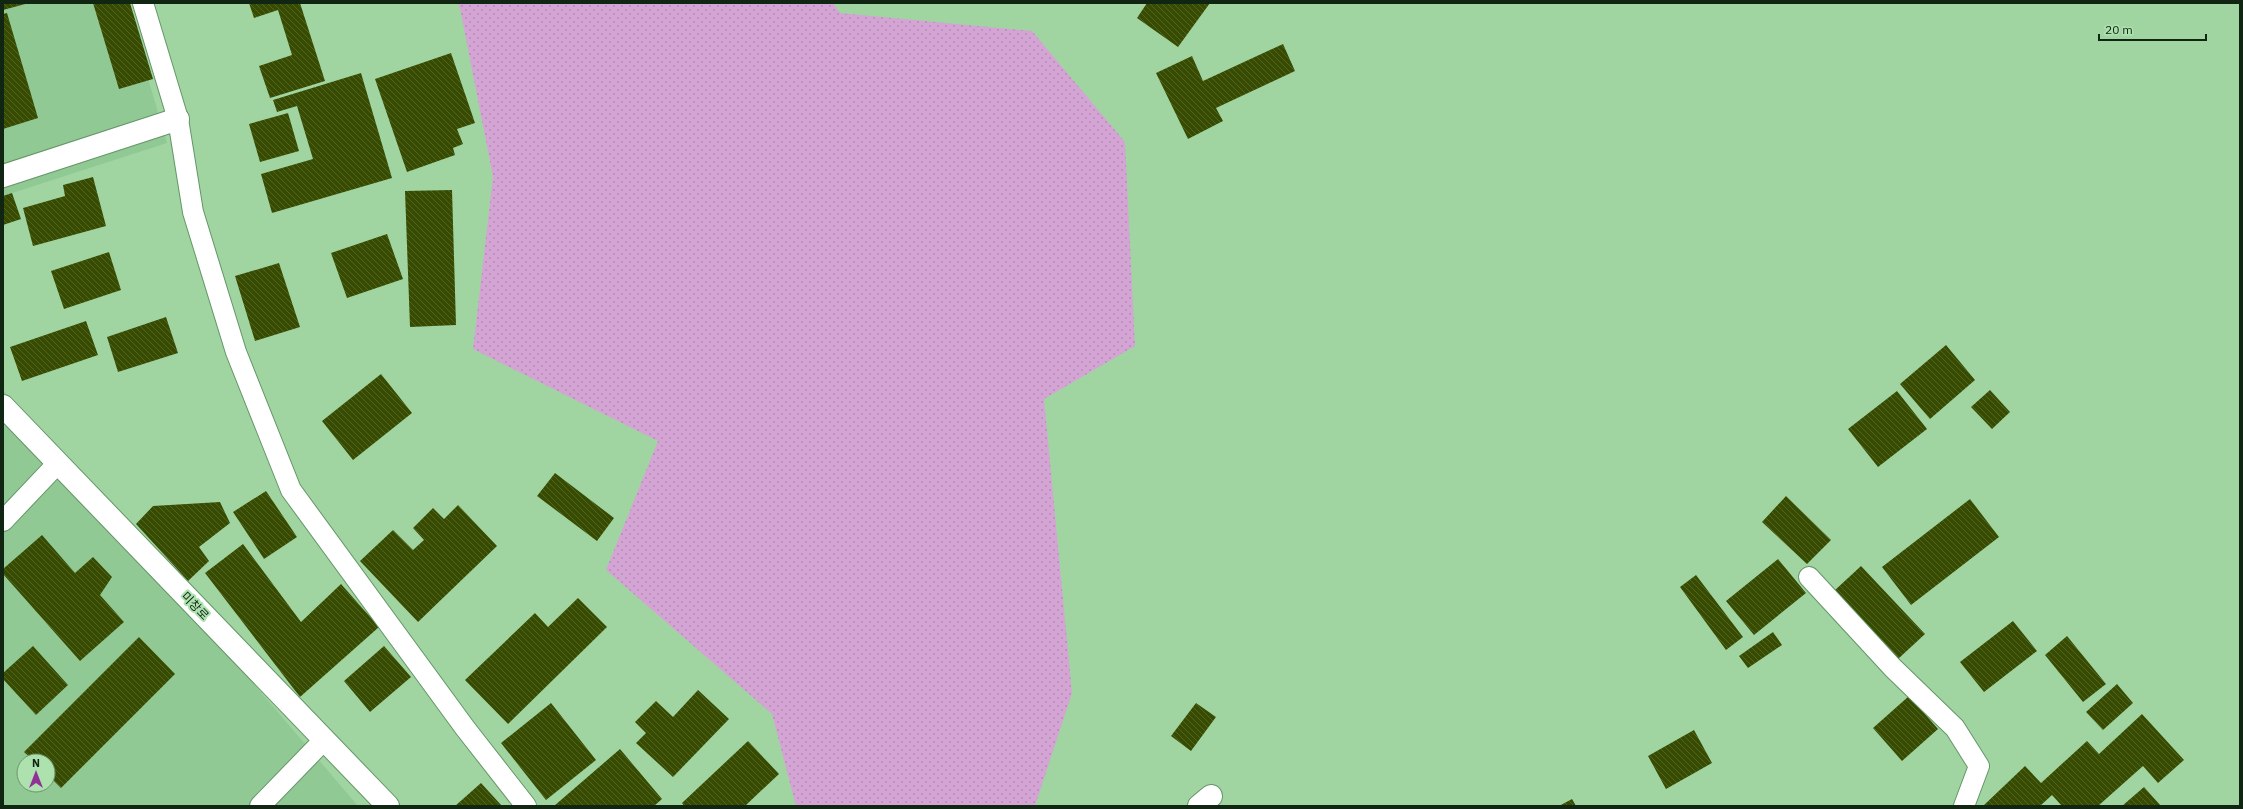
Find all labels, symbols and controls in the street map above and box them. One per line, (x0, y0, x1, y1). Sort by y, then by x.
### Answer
scale bar (2099, 16, 2206, 42)
text: 20 m (2105, 22, 2133, 37)
street label: 미창로 (178, 589, 212, 623)
north arrow (16, 753, 56, 793)
text: N (32, 756, 40, 770)

